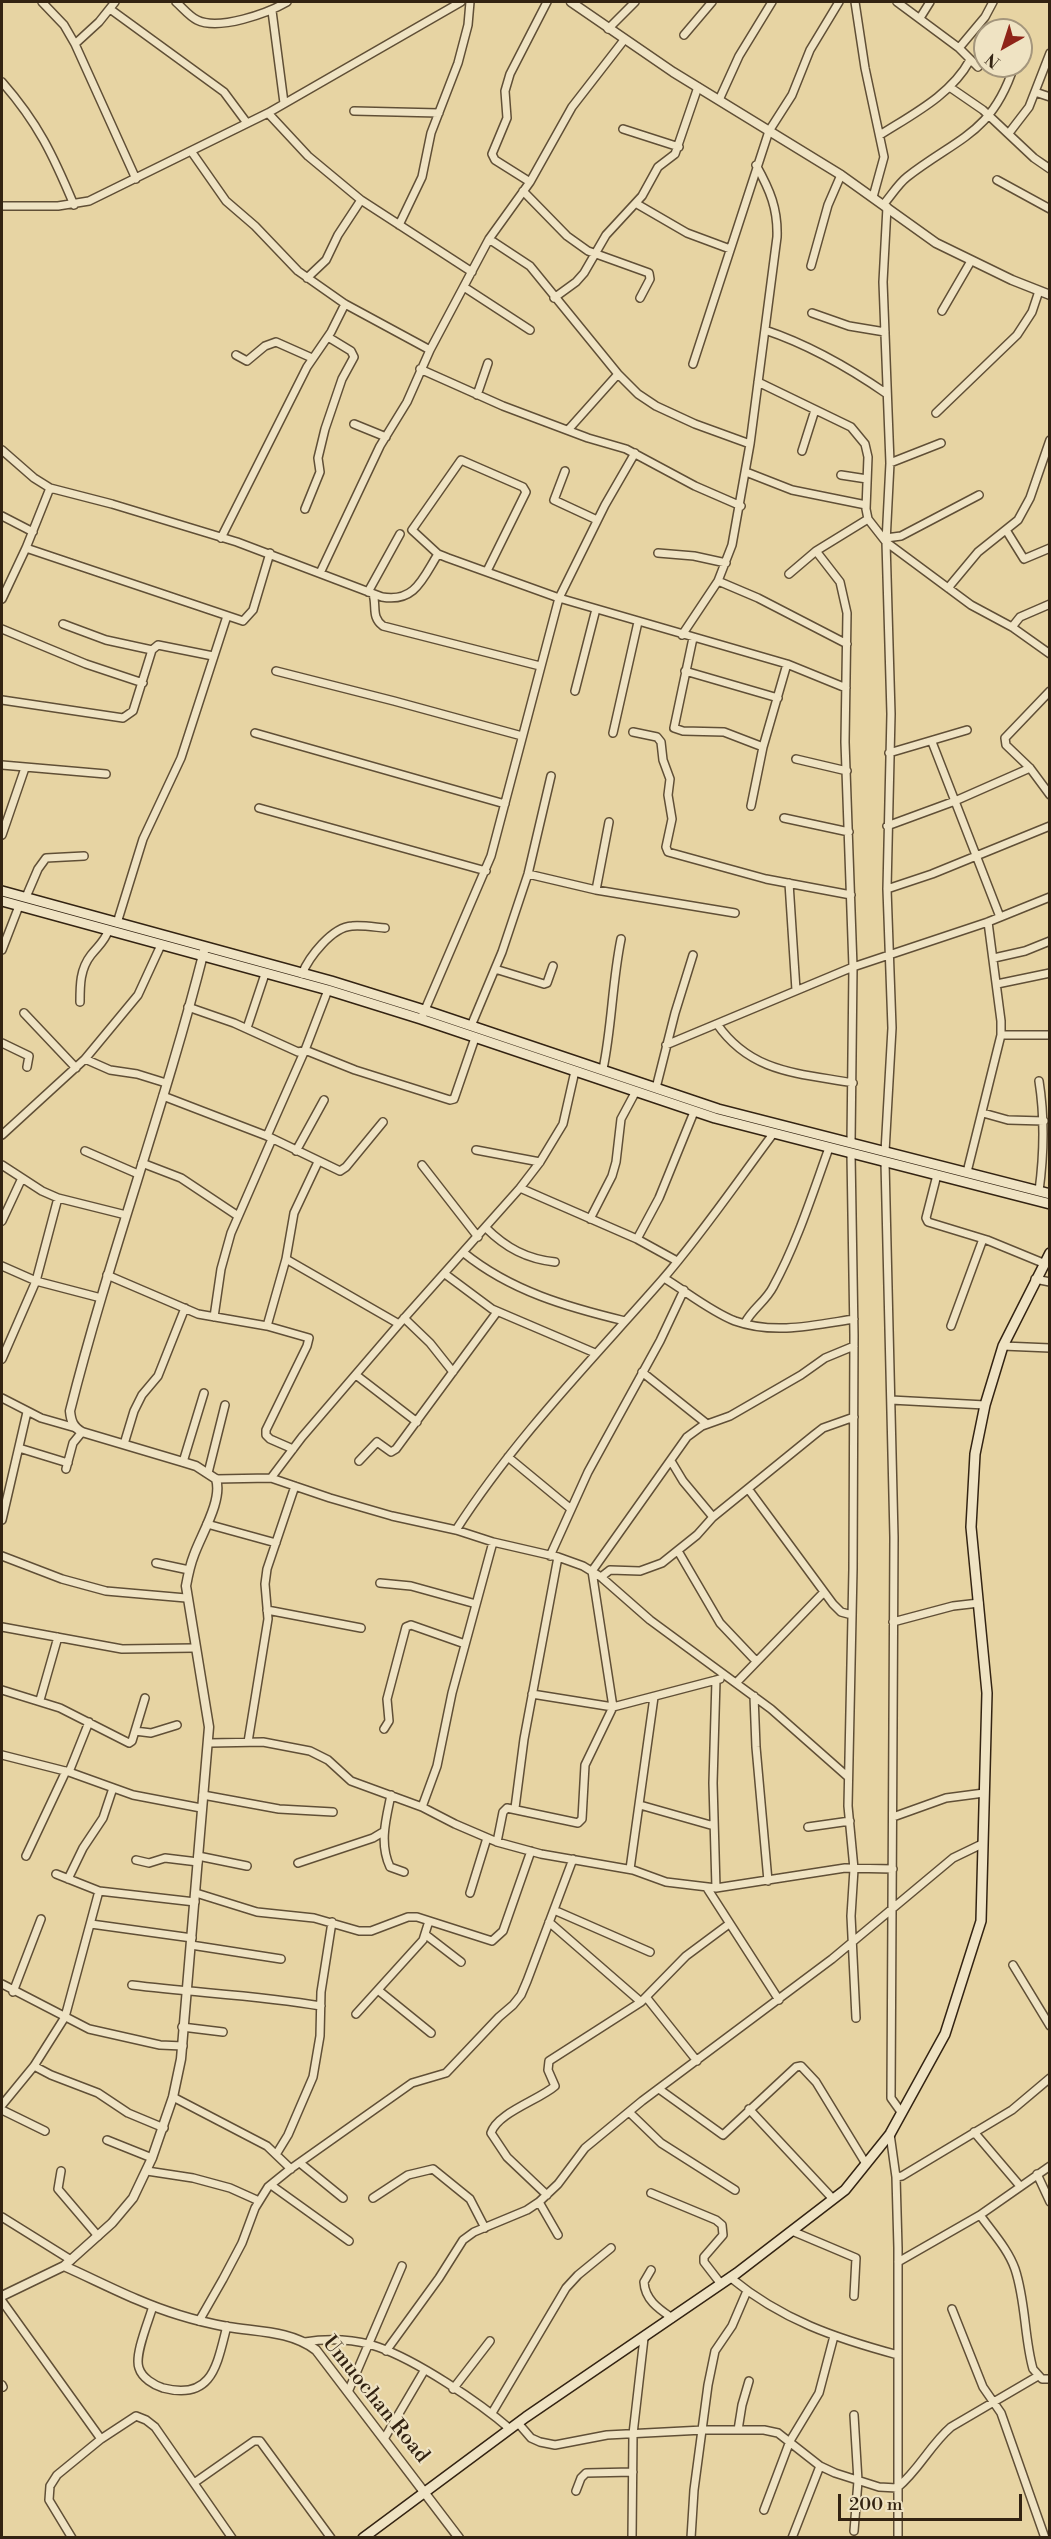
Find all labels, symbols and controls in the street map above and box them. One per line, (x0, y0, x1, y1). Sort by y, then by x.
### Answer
north arrow (973, 18, 1033, 78)
text: N (982, 49, 1004, 72)
street label: Umuochan Road (316, 2331, 434, 2469)
scale bar (841, 2482, 1026, 2520)
text: 200 m (849, 2493, 903, 2516)

